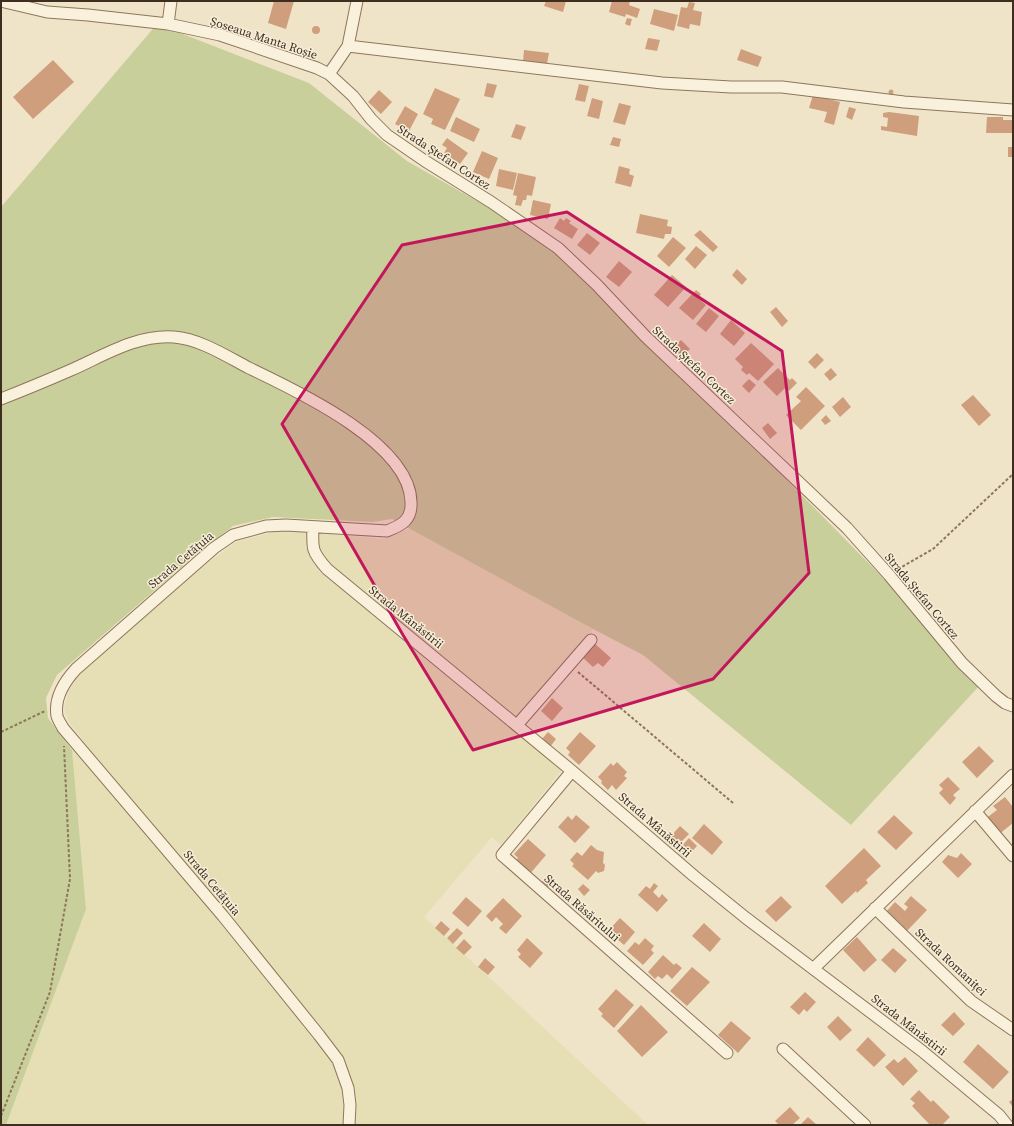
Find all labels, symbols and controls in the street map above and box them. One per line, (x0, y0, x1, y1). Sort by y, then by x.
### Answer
street label: Șoseaua Manta Roșie (208, 13, 320, 63)
street label: Strada Ștefan Cortez (394, 121, 494, 193)
street label: Strada Ștefan Cortez (649, 322, 739, 408)
street label: Strada Cetățuia (145, 527, 218, 592)
street label: Strada Ștefan Cortez (881, 550, 963, 643)
street label: Strada Mânăstirii (365, 582, 447, 652)
street label: Strada Mânăstirii (615, 789, 695, 861)
street label: Strada Cetățuia (180, 847, 245, 920)
street label: Strada Răsăritului (541, 871, 624, 946)
street label: Strada Romaniței (912, 925, 990, 1000)
street label: Strada Mânăstirii (868, 991, 950, 1060)

